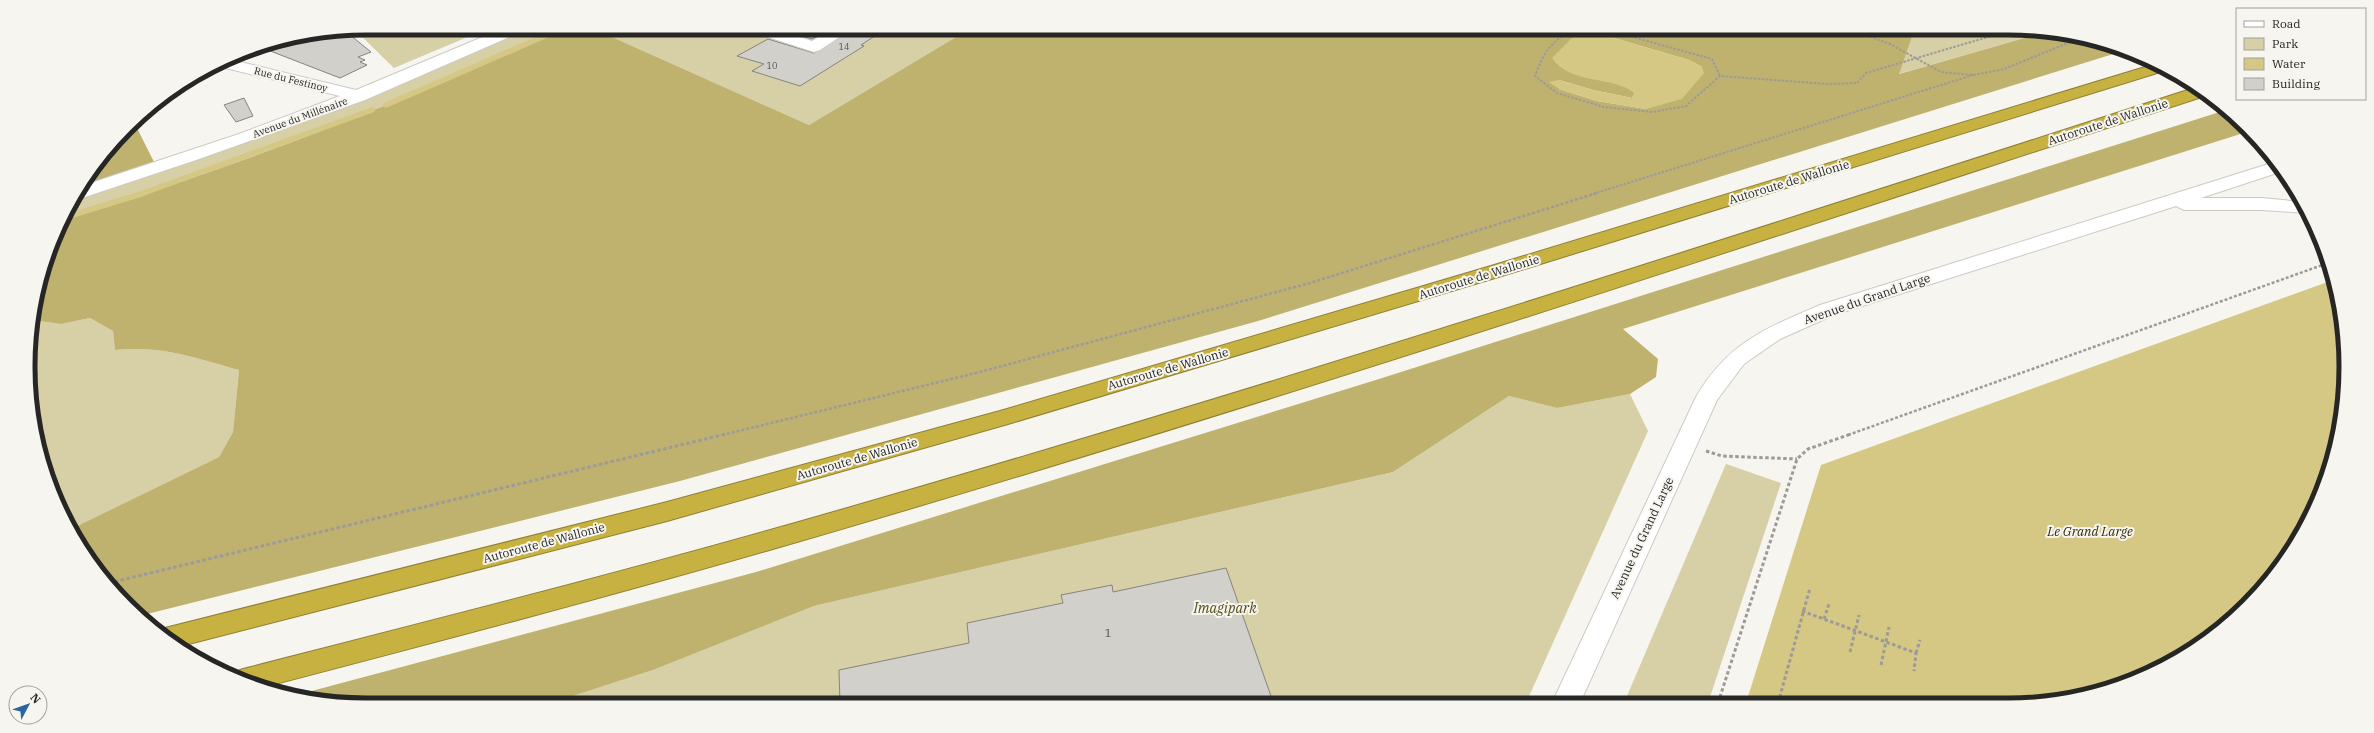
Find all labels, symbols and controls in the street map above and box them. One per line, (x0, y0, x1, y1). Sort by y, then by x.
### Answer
legend (2236, 8, 2366, 100)
text: Road (2272, 16, 2301, 31)
text: Park (2272, 36, 2298, 51)
house number: 14 (839, 41, 849, 52)
text: Water (2272, 56, 2306, 71)
house number: 10 (767, 60, 777, 71)
street label: Rue du Festinoy (253, 64, 330, 95)
text: Building (2272, 76, 2320, 91)
street label: Avenue du Millénaire (251, 94, 349, 141)
street label: Autoroute de Wallonie (2046, 95, 2170, 148)
street label: Autoroute de Wallonie (1727, 156, 1851, 207)
street label: Autoroute de Wallonie (1417, 251, 1541, 302)
street label: Avenue du Grand Large (1802, 270, 1932, 327)
street label: Autoroute de Wallonie (1106, 344, 1230, 393)
street label: Autoroute de Wallonie (795, 434, 919, 483)
street label: Avenue du Grand Large (1607, 475, 1676, 601)
street label: Autoroute de Wallonie (481, 519, 606, 566)
water label: Le Grand Large (2046, 523, 2133, 540)
park label: Imagipark (1192, 599, 1257, 617)
house number: 1 (1104, 625, 1112, 640)
north arrow (8, 685, 48, 725)
text: N (27, 691, 44, 707)

